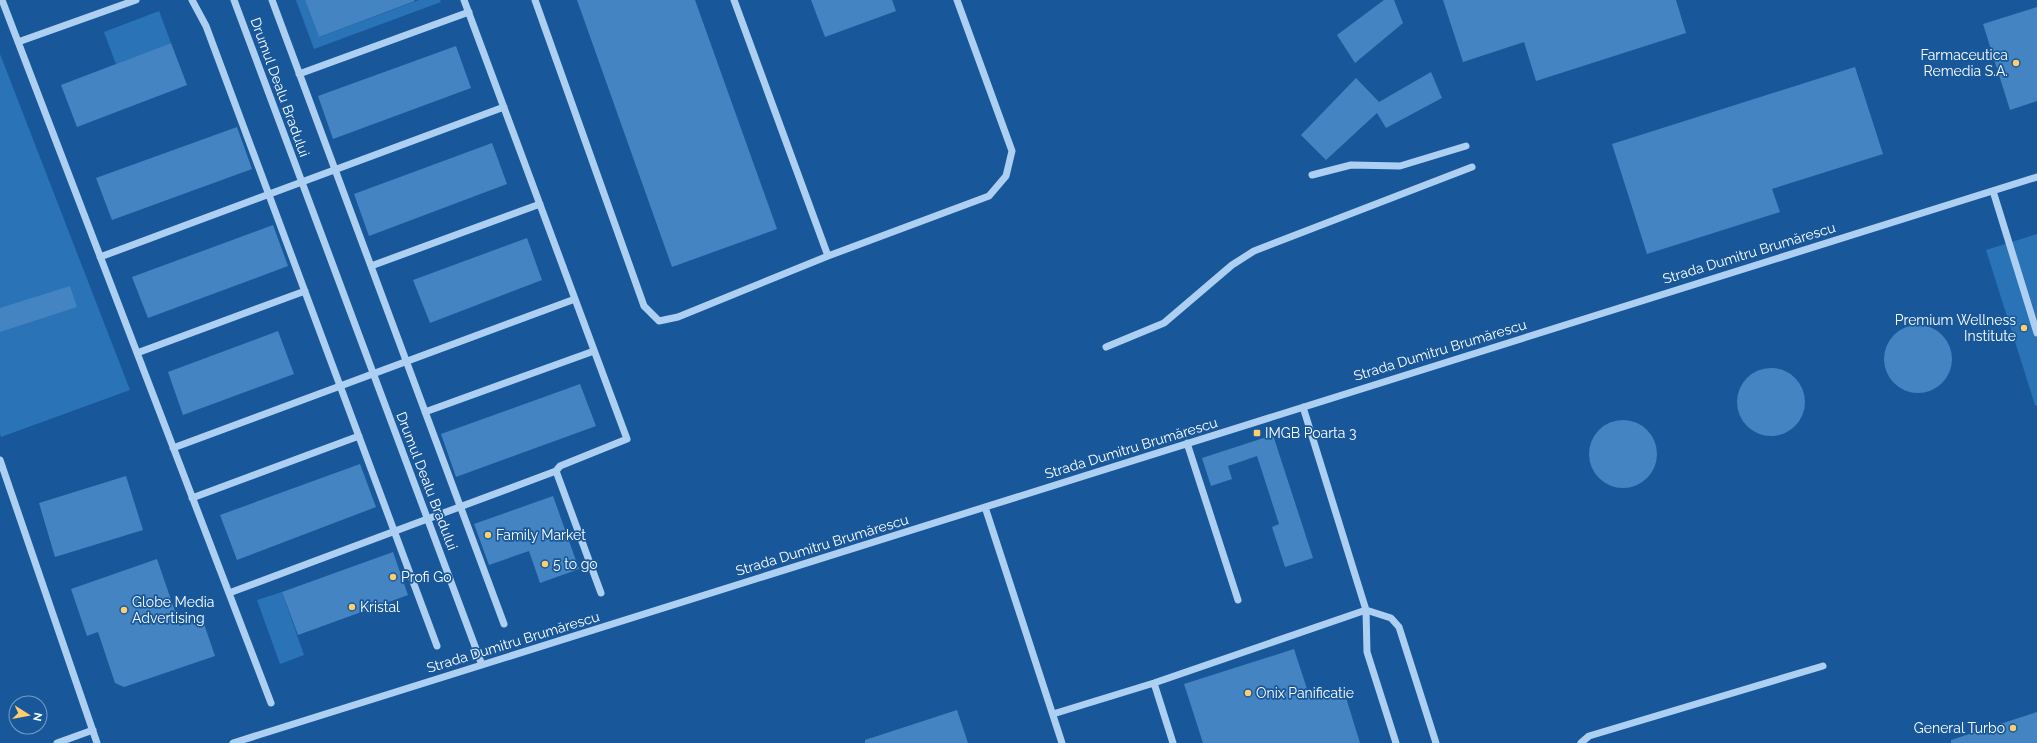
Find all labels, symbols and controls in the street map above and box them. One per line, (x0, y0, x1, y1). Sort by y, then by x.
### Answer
street label: Drumul Dealu Bradului (247, 15, 313, 159)
place label: Farmaceutica Remedia S.A. (1920, 47, 2008, 79)
marker: Farmaceutica Remedia S.A. (2011, 58, 2021, 68)
street label: Strada Dumitru Brumărescu (1661, 219, 1837, 287)
place label: Premium Wellness Institute (1895, 312, 2016, 344)
street label: Strada Dumitru Brumărescu (1352, 316, 1528, 384)
marker: Premium Wellness Institute (2019, 323, 2029, 333)
street label: Drumul Dealu Bradului (393, 410, 461, 552)
street label: Strada Dumitru Brumărescu (1043, 414, 1219, 482)
place label: IMGB Poarta 3 (1265, 425, 1356, 441)
marker: IMGB Poarta 3 (1252, 428, 1262, 438)
street label: Strada Dumitru Brumărescu (734, 511, 910, 579)
place label: Family Market (496, 527, 586, 543)
marker: Family Market (483, 530, 493, 540)
place label: 5 to go (553, 556, 598, 572)
marker: 5 to go (540, 559, 550, 569)
place label: Profi Go (401, 569, 452, 585)
marker: Profi Go (388, 572, 398, 582)
place label: Globe Media Advertising (132, 594, 214, 626)
place label: Kristal (360, 599, 400, 615)
marker: Kristal (347, 602, 357, 612)
marker: Globe Media Advertising (119, 605, 129, 615)
street label: Strada Dumitru Brumărescu (425, 608, 601, 676)
place label: Onix Panificatie (1256, 685, 1354, 701)
marker: Onix Panificatie (1243, 688, 1253, 698)
north arrow (8, 695, 48, 735)
text: N (30, 711, 45, 722)
place label: General Turbo (1914, 720, 2005, 736)
marker: General Turbo (2008, 723, 2018, 733)

